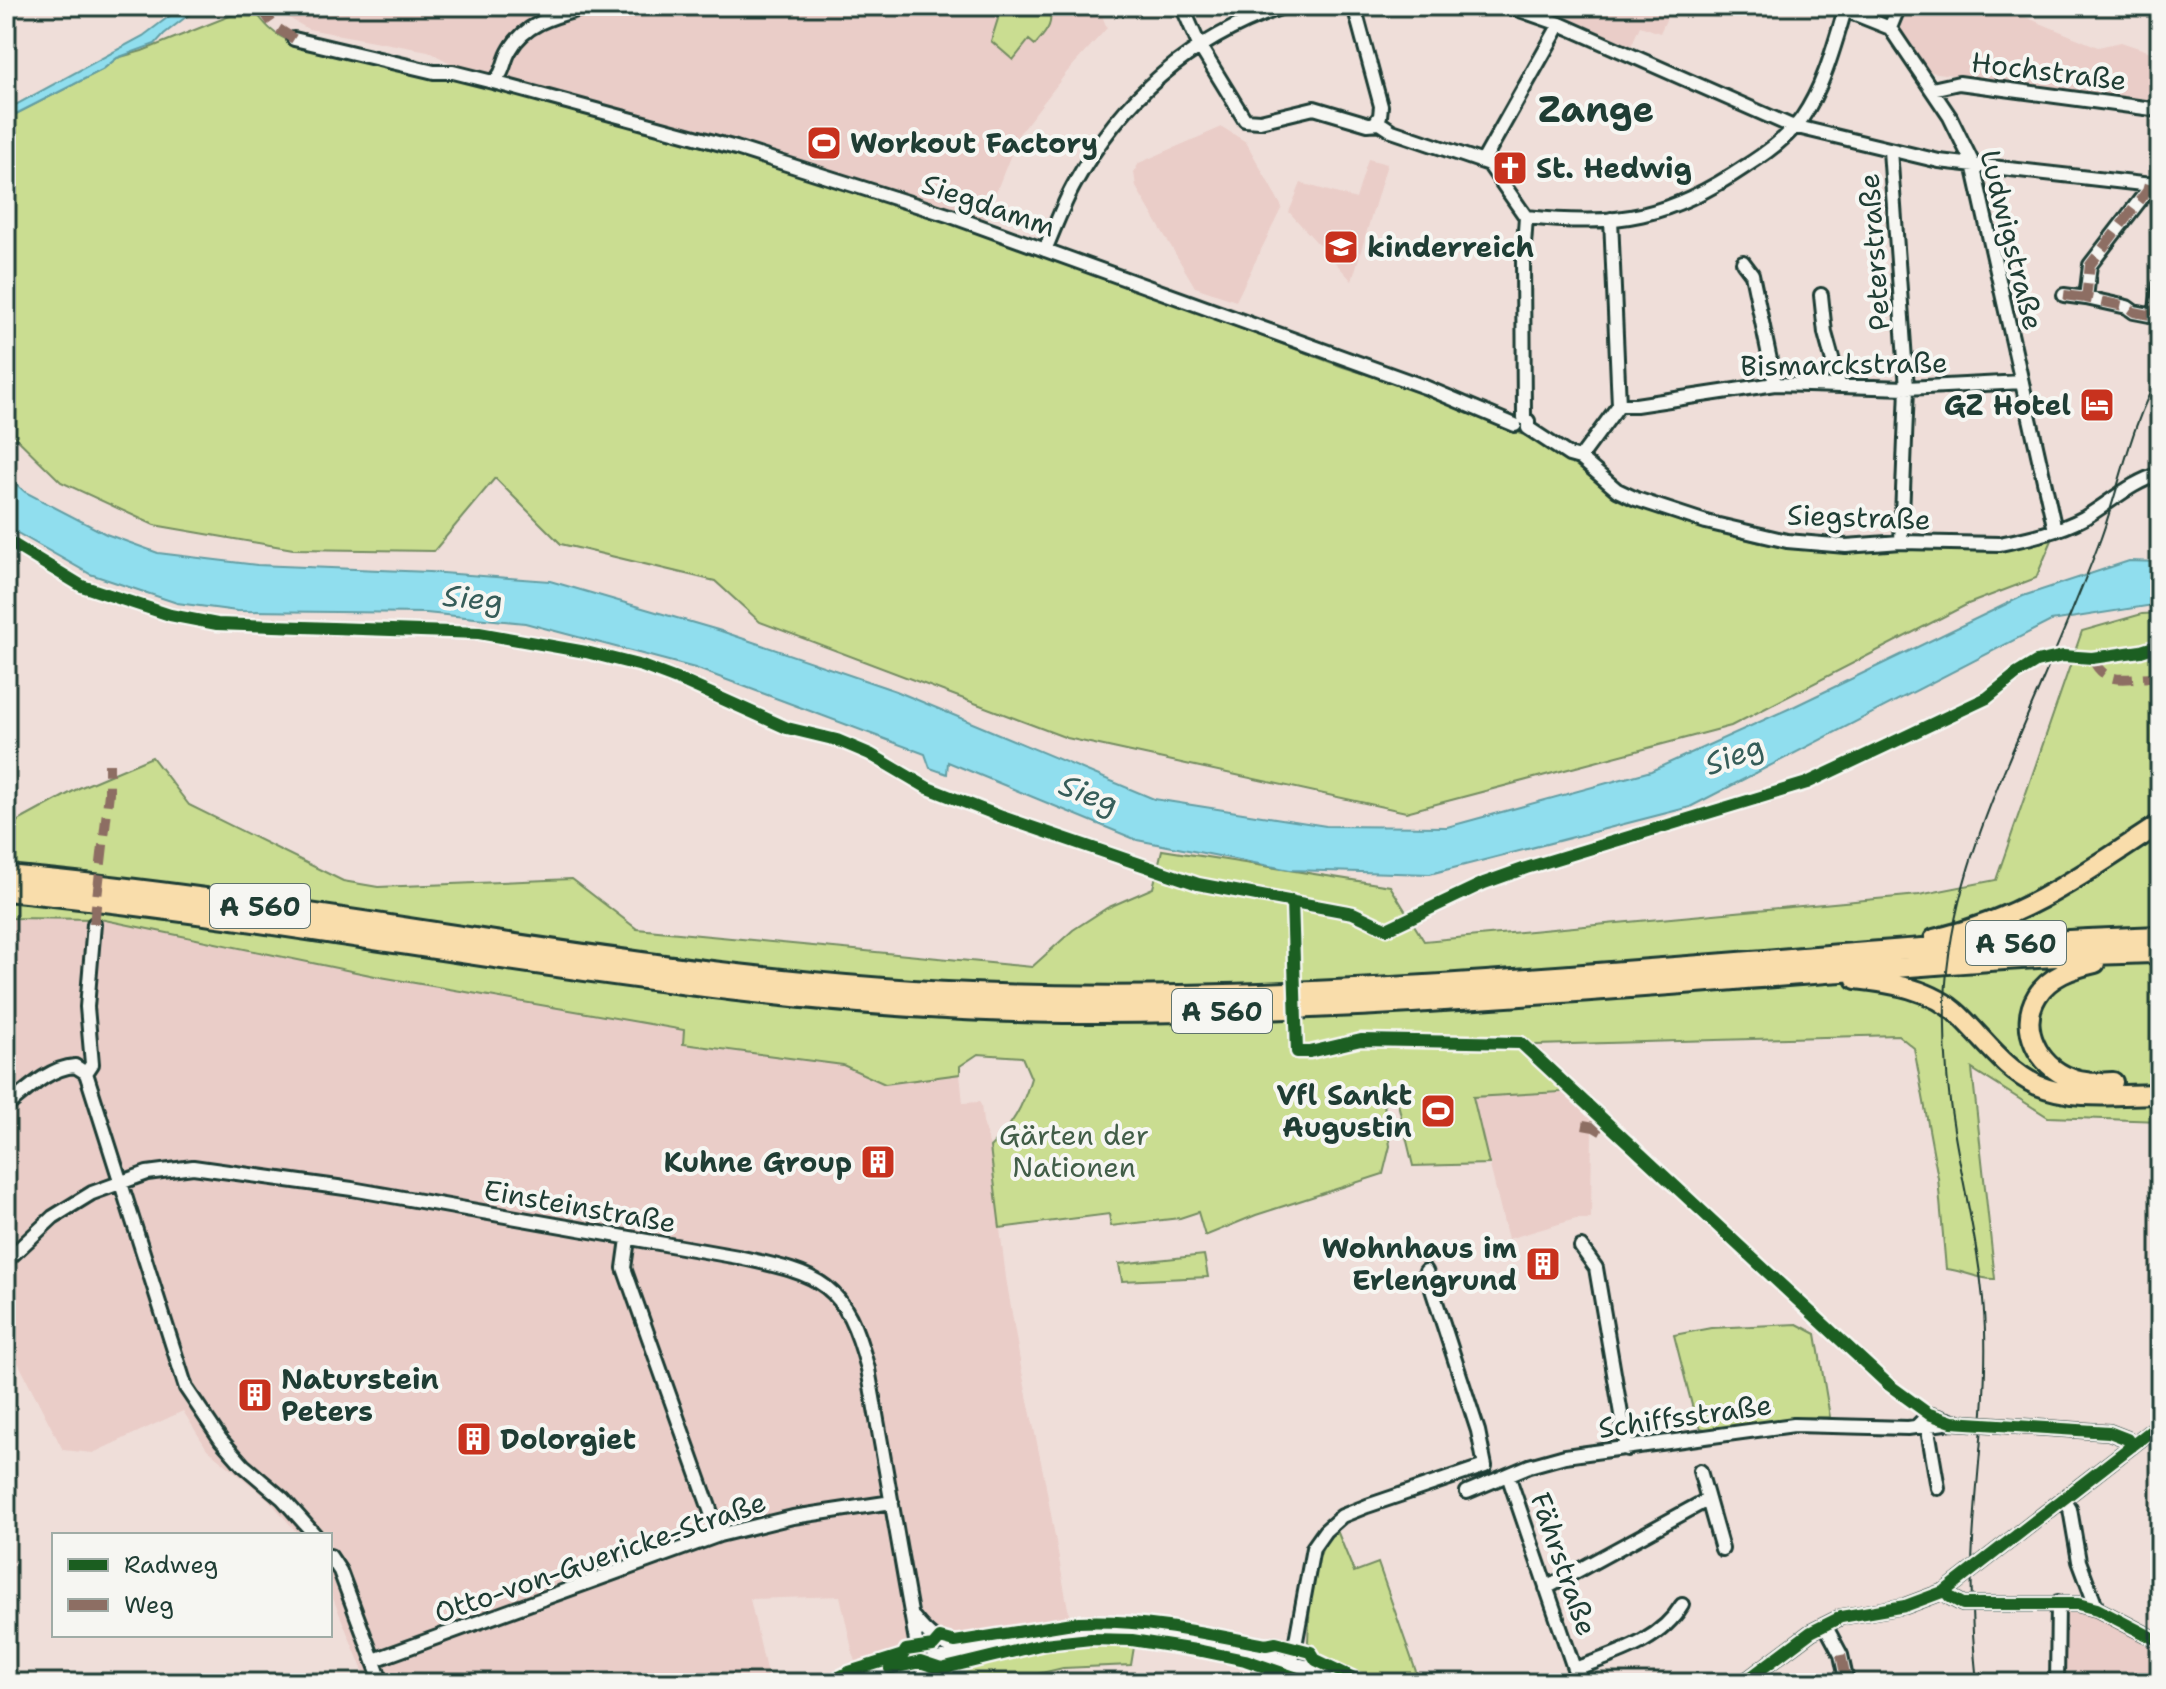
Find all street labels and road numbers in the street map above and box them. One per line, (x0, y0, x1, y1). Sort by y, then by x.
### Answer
street label: Hochstraße (1969, 43, 2129, 99)
street label: Ludwigstraße (1971, 146, 2053, 334)
street label: Siegdamm (917, 164, 1061, 246)
street label: Peterstraße (1850, 172, 1898, 332)
street label: Bismarckstraße (1740, 343, 1948, 385)
street label: Siegstraße (1787, 496, 1931, 538)
road number: A 560 (210, 884, 310, 928)
road number: A 560 (1966, 921, 2066, 965)
road number: A 560 (1172, 989, 1272, 1033)
street label: Einsteinstraße (481, 1170, 679, 1242)
street label: Schiffsstraße (1596, 1385, 1774, 1447)
street label: Otto-von-Guericke-Straße (429, 1482, 771, 1632)
street label: Fährstraße (1522, 1487, 1606, 1641)

